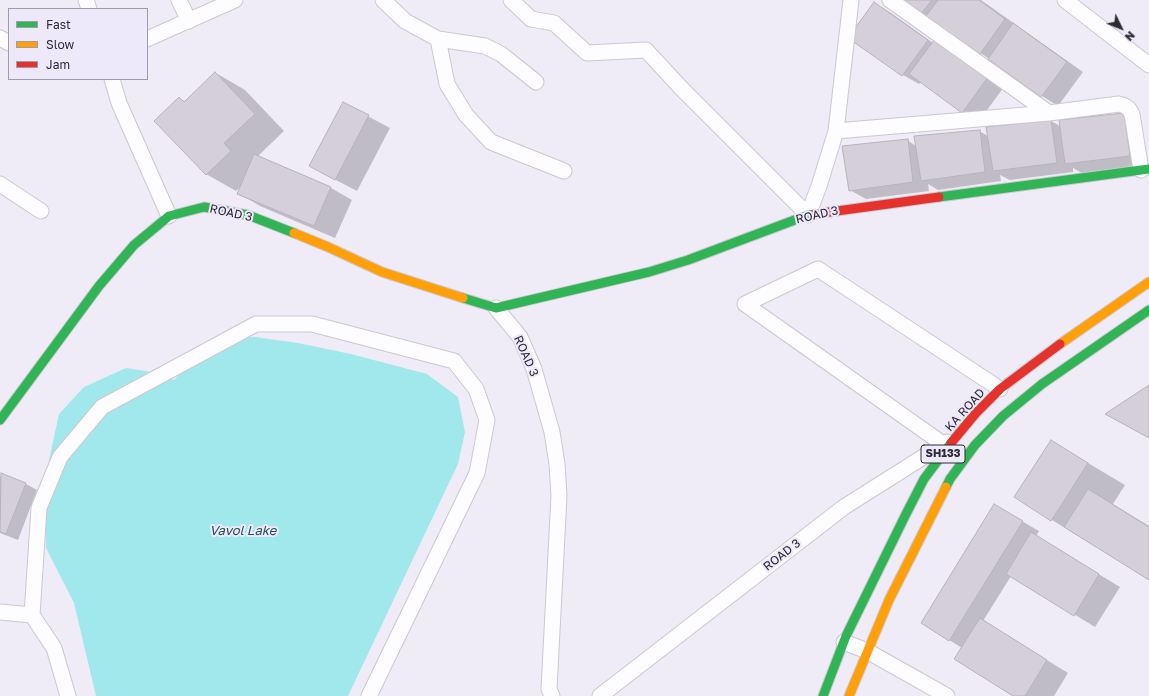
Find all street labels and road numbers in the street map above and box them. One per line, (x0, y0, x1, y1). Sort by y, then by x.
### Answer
street label: ROAD 3 (208, 201, 254, 225)
street label: ROAD 3 (794, 203, 840, 227)
street label: ROAD 3 (511, 333, 541, 379)
street label: KA ROAD (942, 386, 988, 434)
road number: SH133 (921, 445, 965, 463)
street label: ROAD 3 (761, 536, 803, 574)

